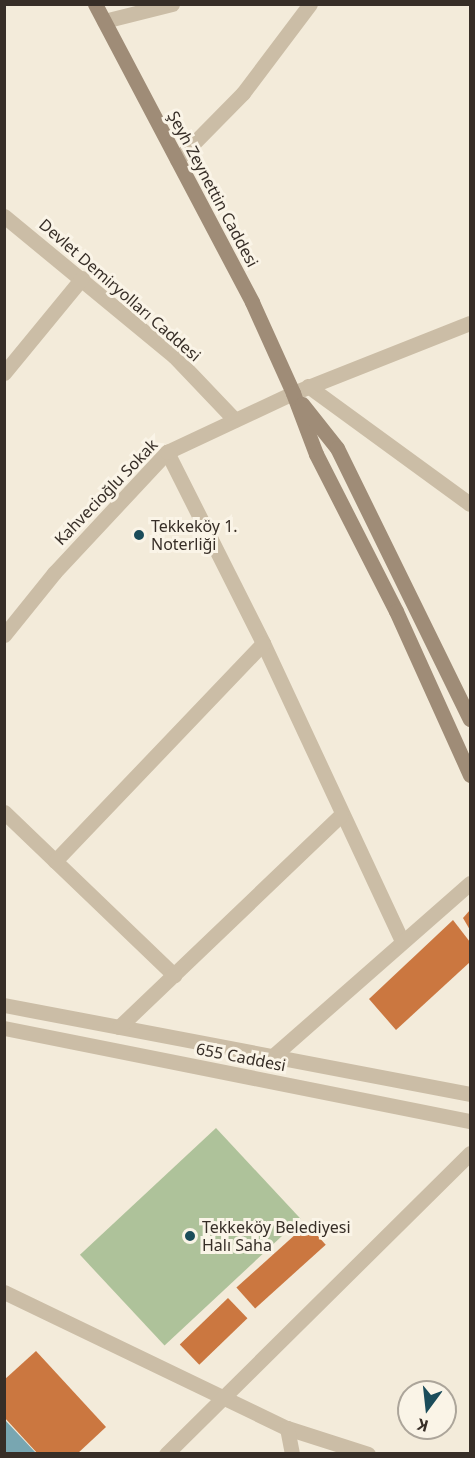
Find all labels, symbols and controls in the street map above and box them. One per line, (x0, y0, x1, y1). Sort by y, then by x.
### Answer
street label: Şeyh Zeynettin Caddesi (164, 108, 262, 270)
street label: Devlet Demiryolları Caddesi (35, 215, 205, 365)
street label: Kahvecioğlu Sokak (50, 435, 162, 549)
place label: Tekkeköy 1. Noterliği (151, 516, 238, 554)
marker: Tekkeköy 1. Noterliği (132, 528, 146, 542)
street label: 655 Caddesi (194, 1039, 288, 1075)
place label: Tekkeköy Belediyesi Halı Saha (202, 1217, 351, 1255)
marker: Tekkeköy Belediyesi Halı Saha (183, 1229, 197, 1243)
north arrow (397, 1380, 457, 1440)
text: K (415, 1413, 431, 1437)

